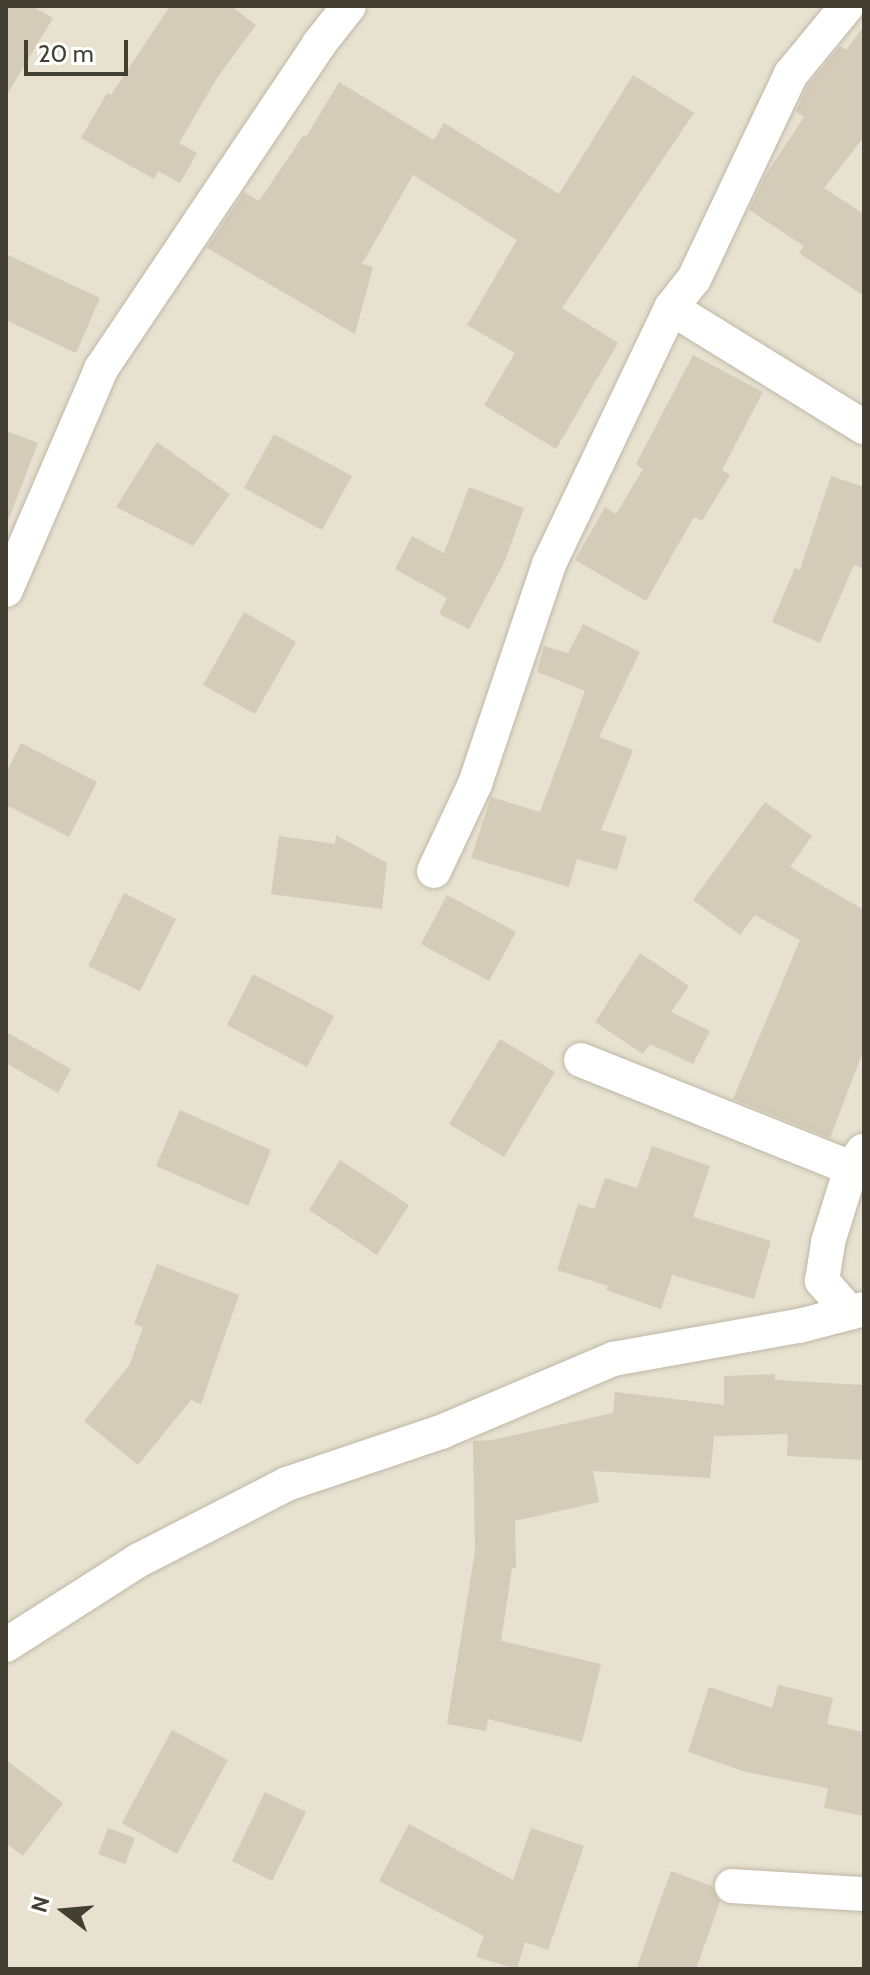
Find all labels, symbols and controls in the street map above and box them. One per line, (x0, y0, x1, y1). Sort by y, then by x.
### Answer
scale bar (28, 24, 132, 74)
text: 20 m (38, 39, 94, 68)
north arrow (24, 1871, 104, 1951)
text: N (25, 1893, 56, 1915)

